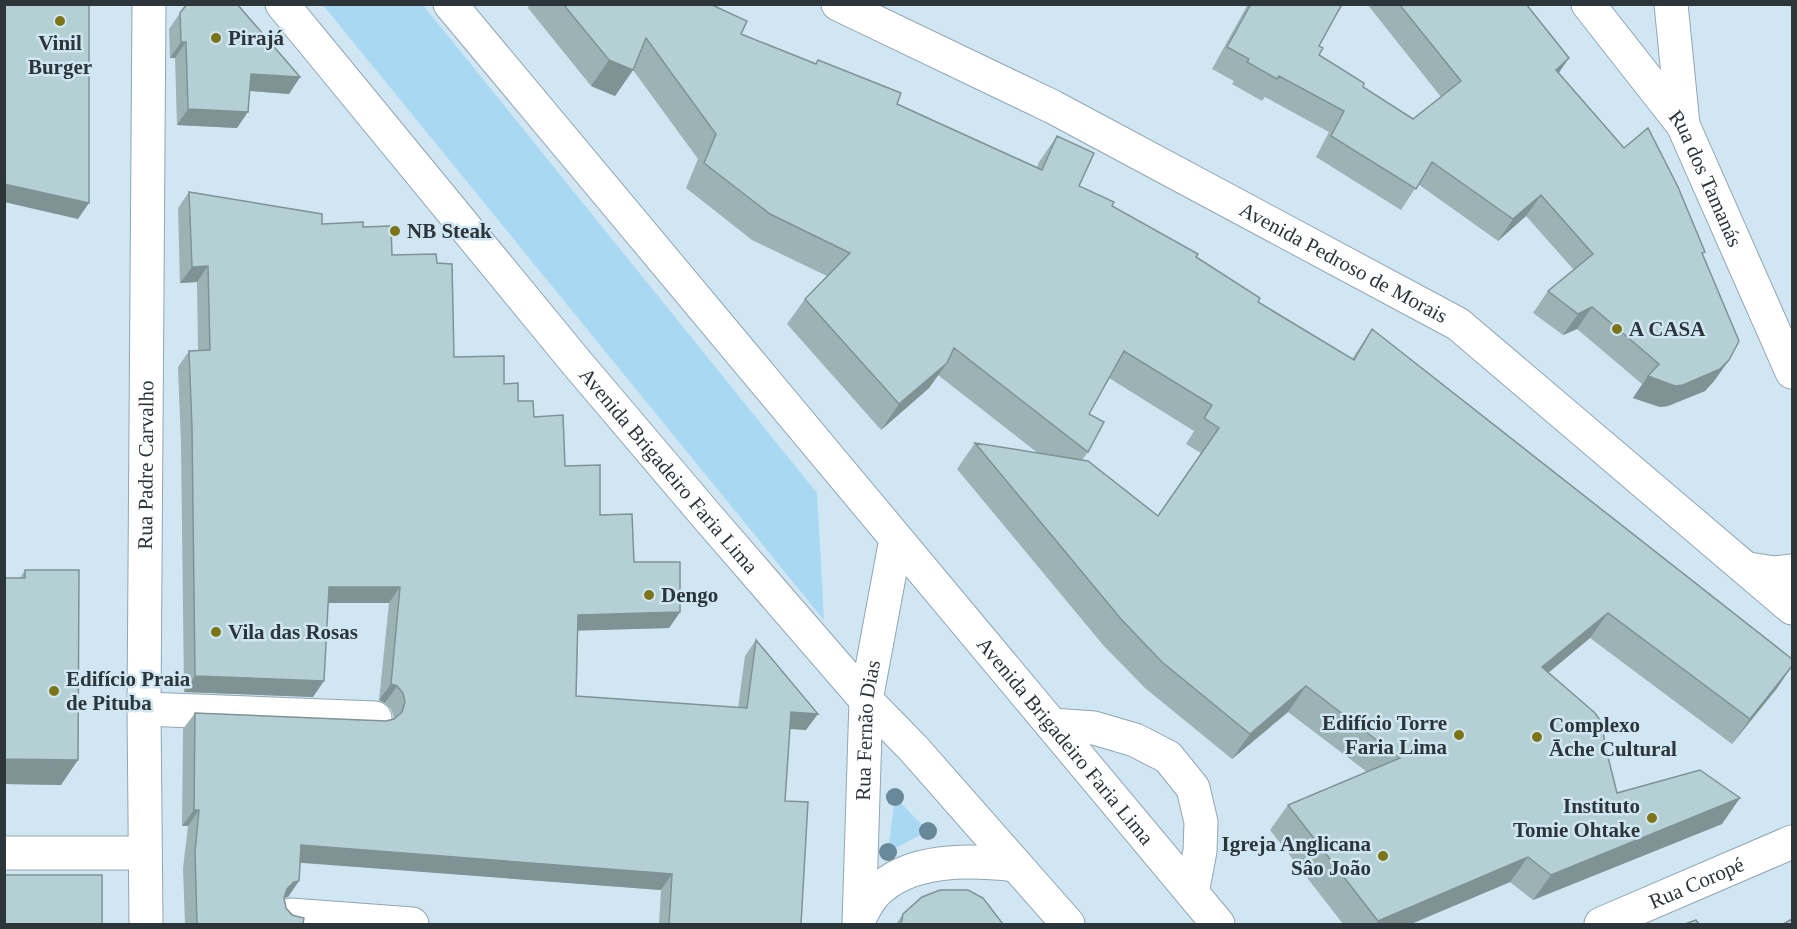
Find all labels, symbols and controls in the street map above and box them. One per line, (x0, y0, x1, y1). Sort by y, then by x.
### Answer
marker: Vinil Burger (53, 14, 67, 28)
place label: Pirajá (228, 26, 284, 50)
place label: Vinil Burger (28, 31, 92, 79)
marker: Pirajá (209, 31, 223, 45)
street label: Rua dos Tamanás (1664, 105, 1747, 251)
street label: Avenida Pedroso de Morais (1235, 197, 1452, 328)
place label: NB Steak (407, 219, 492, 243)
marker: NB Steak (388, 224, 402, 238)
place label: A CASA (1629, 317, 1706, 341)
marker: A CASA (1610, 322, 1624, 336)
street label: Avenida Brigadeiro Faria Lima (574, 363, 763, 579)
street label: Rua Padre Carvalho (133, 380, 158, 550)
place label: Dengo (661, 583, 718, 607)
marker: Dengo (642, 588, 656, 602)
place label: Vila das Rosas (228, 620, 358, 644)
marker: Vila das Rosas (209, 625, 223, 639)
street label: Avenida Brigadeiro Faria Lima (972, 632, 1159, 850)
street label: Rua Fernão Dias (851, 658, 885, 801)
place label: Edifício Praia de Pituba (66, 667, 191, 715)
marker: Edifício Praia de Pituba (47, 684, 61, 698)
place label: Edifício Torre Faria Lima (1322, 711, 1447, 759)
place label: Complexo Āche Cultural (1549, 713, 1677, 761)
marker: Edifício Torre Faria Lima (1452, 728, 1466, 742)
marker: Complexo Āche Cultural (1530, 730, 1544, 744)
place label: Instituto Tomie Ohtake (1513, 794, 1640, 842)
marker: Instituto Tomie Ohtake (1645, 811, 1659, 825)
place label: Igreja Anglicana Sâo João (1221, 832, 1371, 880)
marker: Igreja Anglicana Sâo João (1376, 849, 1390, 863)
street label: Rua Coropé (1645, 852, 1748, 914)

